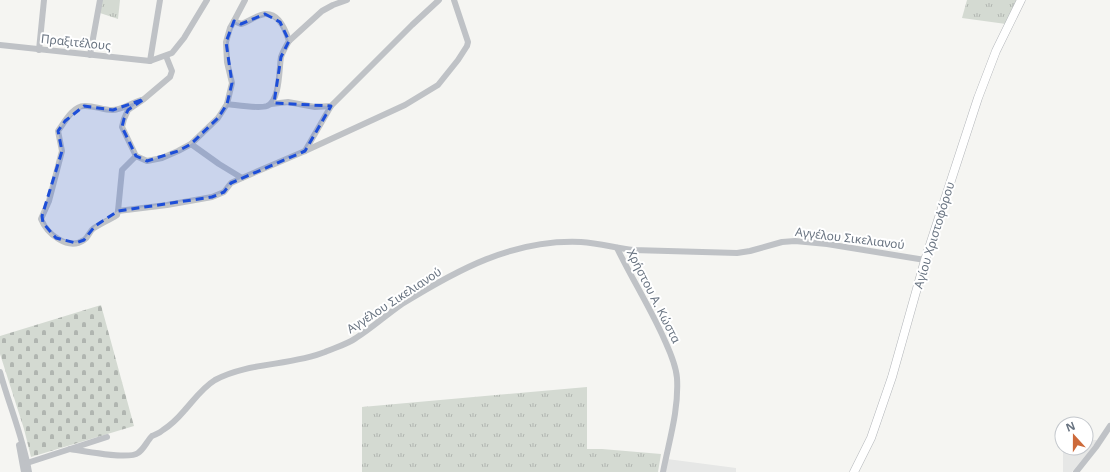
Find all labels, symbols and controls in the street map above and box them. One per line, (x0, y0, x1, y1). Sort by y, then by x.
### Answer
street label: Πραξιτέλους (40, 30, 112, 54)
street label: Αγίου Χριστοφόρου (910, 179, 958, 291)
street label: Αγγέλου Σικελιανού (794, 223, 906, 253)
street label: Χρήστου Α. Κώστα (623, 246, 685, 346)
street label: Αγγέλου Σικελιανού (343, 263, 445, 337)
north arrow (1054, 416, 1094, 456)
text: N (1063, 418, 1077, 435)

